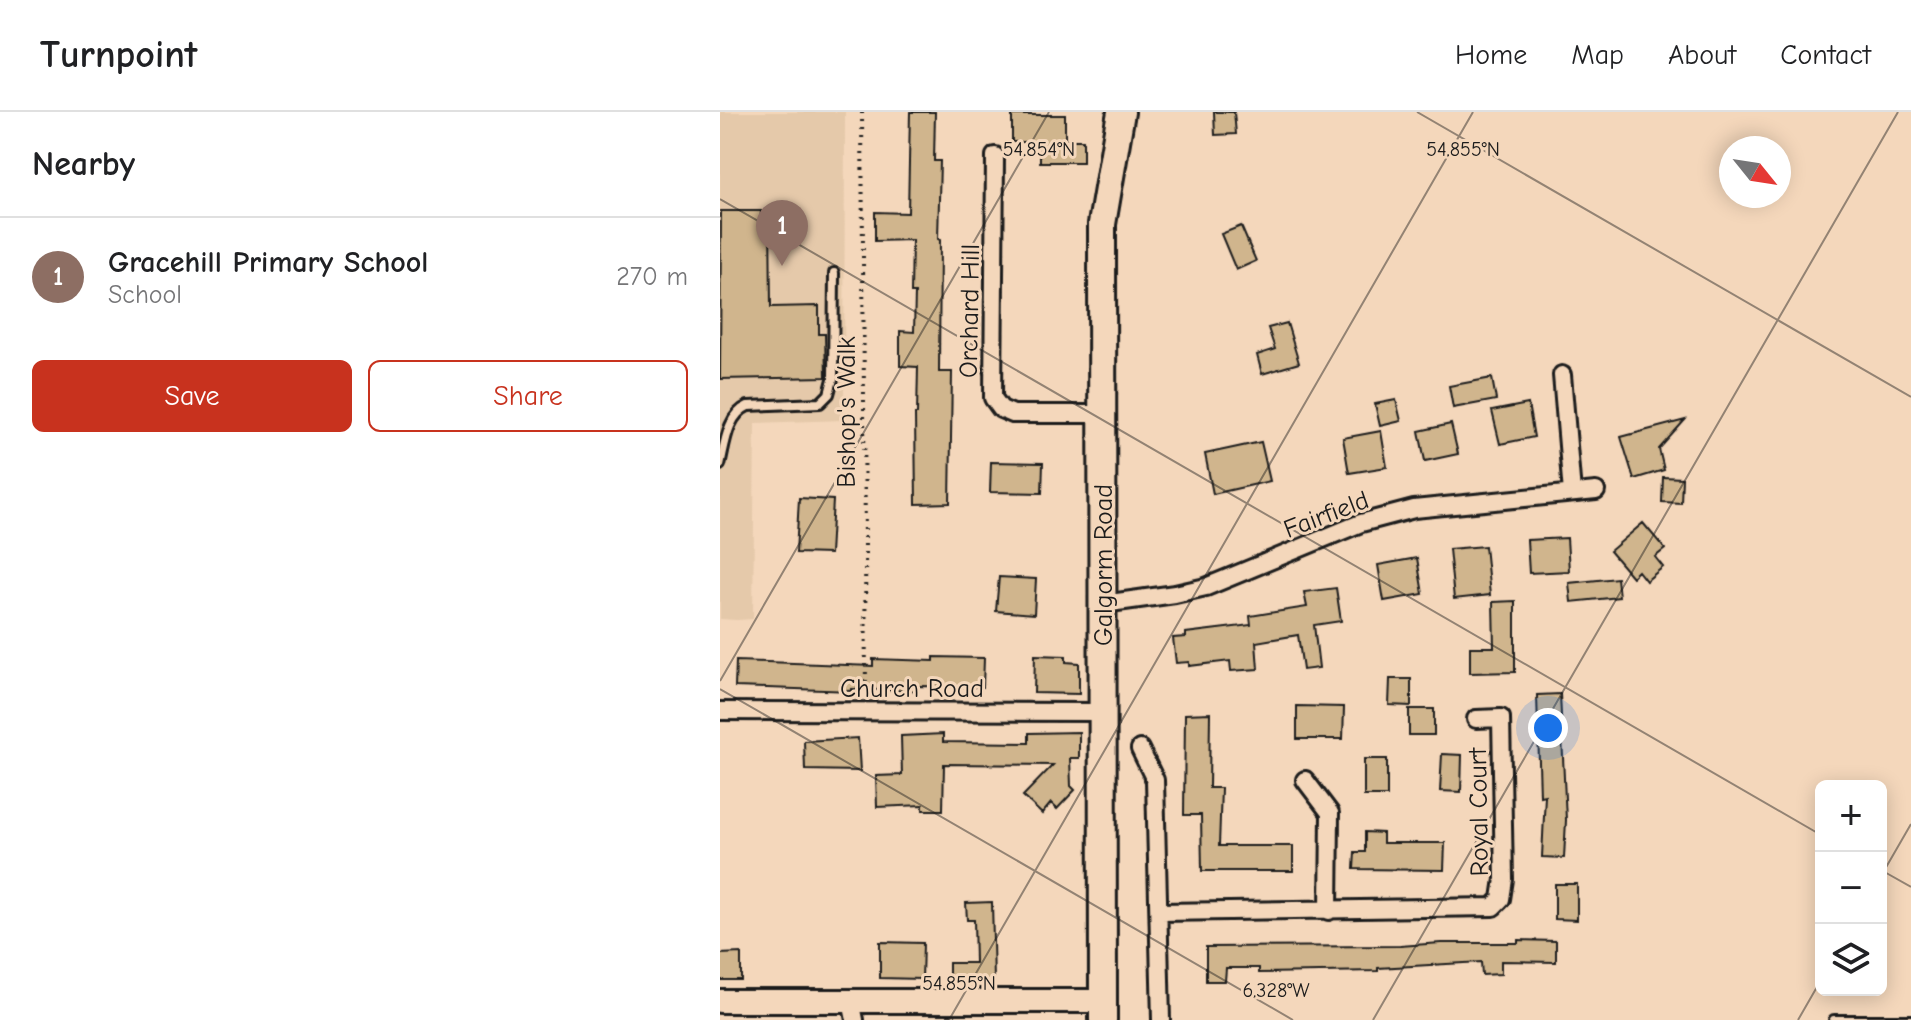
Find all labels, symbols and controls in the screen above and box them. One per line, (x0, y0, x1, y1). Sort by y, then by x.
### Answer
text: Turnpoint (40, 33, 197, 77)
text: Home (1455, 39, 1527, 71)
text: Map (1571, 39, 1624, 71)
text: About (1668, 39, 1736, 71)
text: Contact (1780, 39, 1871, 71)
north arrow (1719, 136, 1791, 208)
text: 54.854°N (1003, 138, 1075, 161)
text: 54.855°N (1426, 138, 1500, 161)
text: Nearby (32, 144, 135, 184)
pin: 1 (756, 200, 808, 266)
street label: Orchard Hill (954, 244, 986, 378)
text: Gracehill Primary School (108, 245, 428, 280)
text: 1 (53, 262, 63, 292)
text: 270 m (616, 262, 688, 292)
text: School (108, 280, 182, 310)
street label: Bishop's Walk (832, 336, 862, 488)
button: Save (32, 360, 352, 432)
button: Share (368, 360, 688, 432)
street label: Galgorm Road (1089, 484, 1119, 646)
street label: Fairfield (1280, 485, 1373, 545)
street label: Church Road (840, 674, 984, 704)
your location (1528, 708, 1568, 748)
street label: Royal Court (1463, 746, 1495, 877)
map controls (1815, 780, 1887, 996)
button: + (1815, 780, 1887, 852)
button: − (1815, 852, 1887, 924)
button: layers (1815, 924, 1887, 996)
text: 54.855°N (922, 972, 996, 995)
text: 6.328°W (1242, 979, 1310, 1002)

